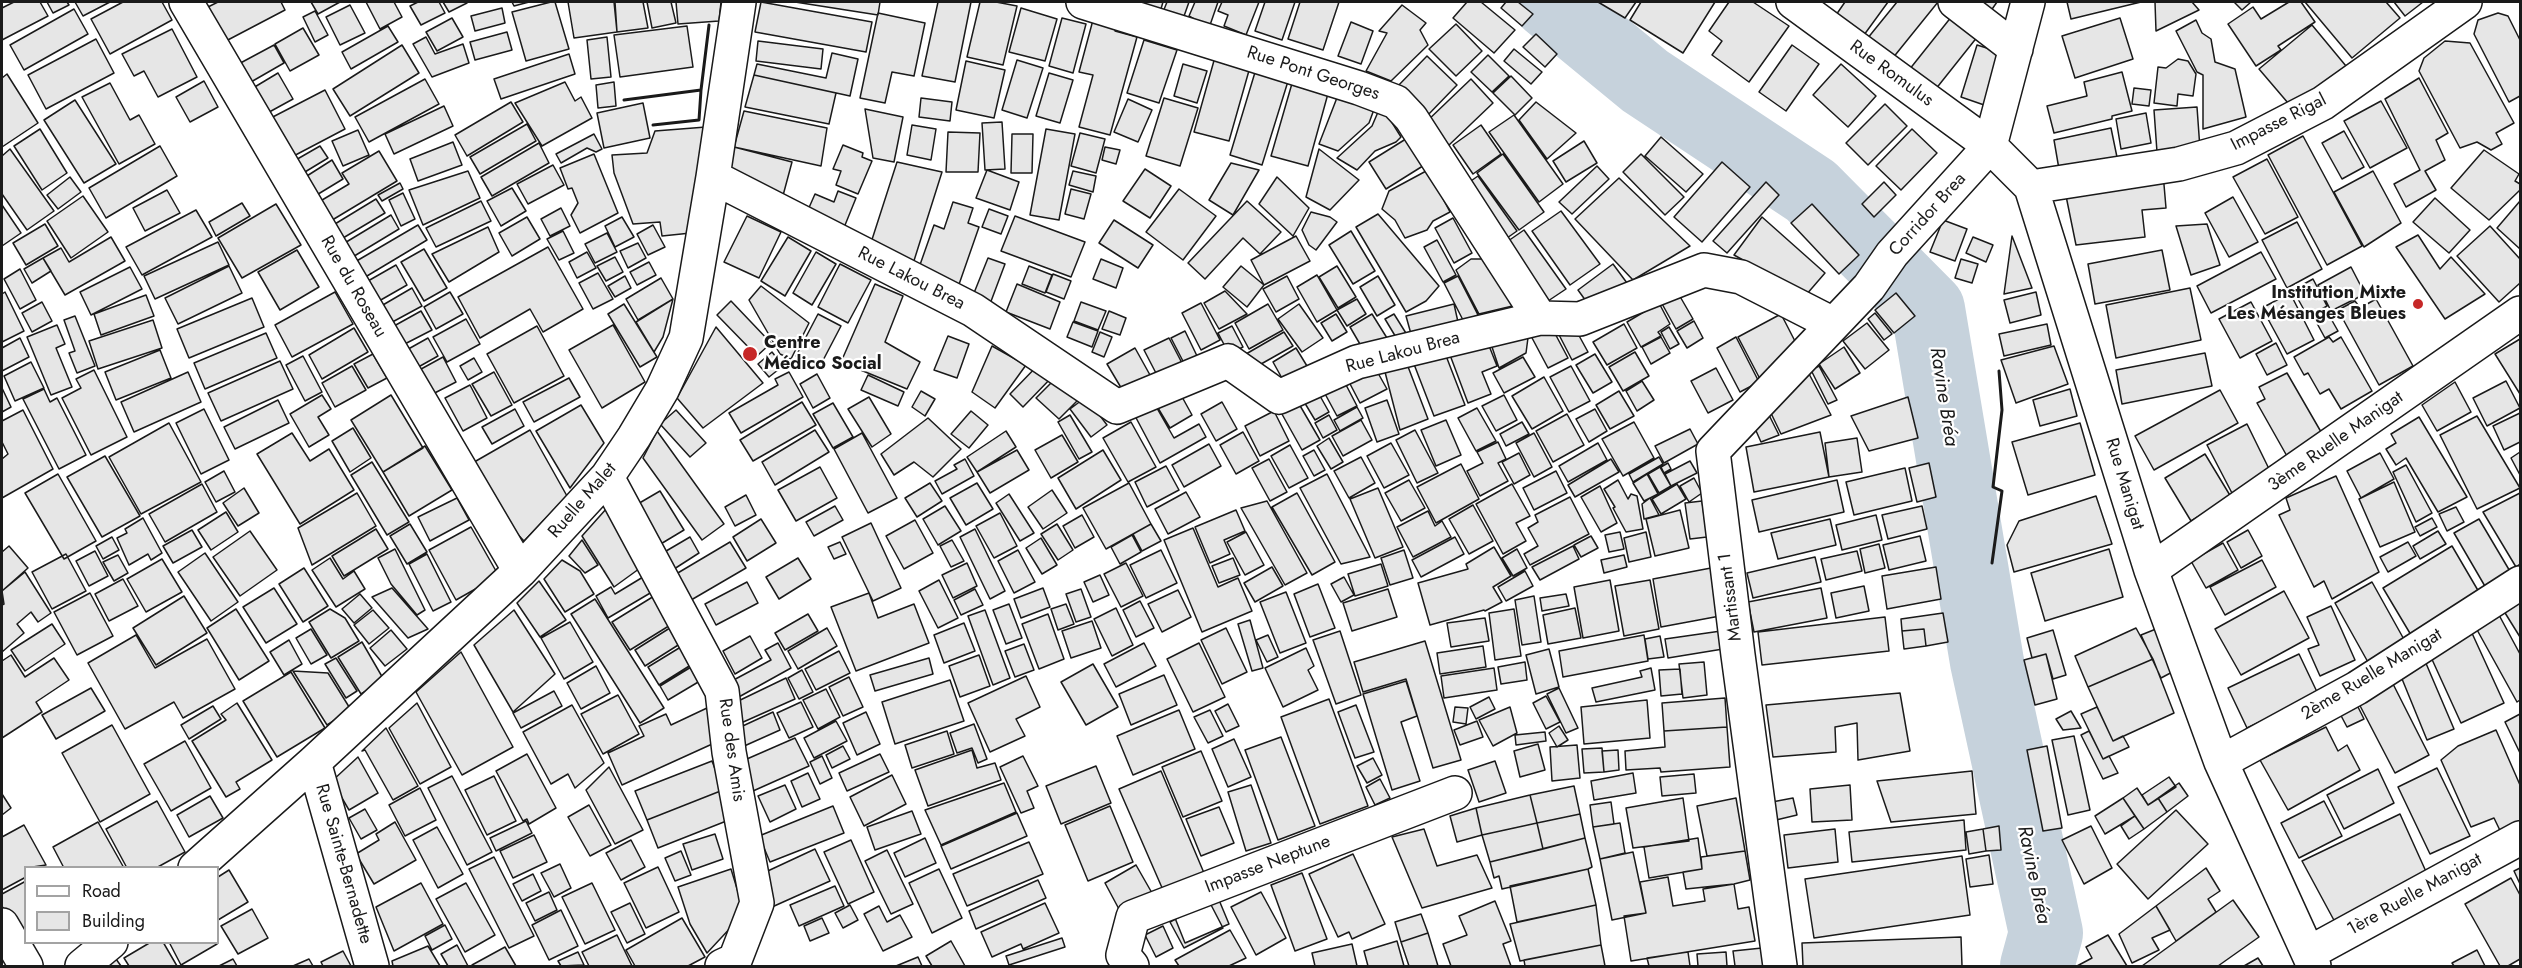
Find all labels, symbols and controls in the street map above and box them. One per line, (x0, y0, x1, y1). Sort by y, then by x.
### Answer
street label: Rue Romulus (1845, 36, 1937, 112)
street label: Rue Pont Georges (1244, 42, 1382, 106)
street label: Impasse Rigal (2228, 90, 2330, 156)
street label: Corridor Brea (1885, 169, 1971, 261)
street label: Rue du Roseau (315, 232, 391, 342)
street label: Rue Lakou Brea (854, 243, 968, 315)
place label: Institution Mixte Les Mésanges Bleues (2227, 283, 2406, 326)
marker: Institution Mixte Les Mésanges Bleues (2411, 297, 2425, 311)
street label: Rue Lakou Brea (1344, 327, 1462, 379)
place label: Centre Médico Social (764, 333, 882, 376)
marker: Centre Médico Social (741, 345, 759, 363)
water label: Ravine Bréa (1923, 346, 1963, 448)
street label: 3ème Ruelle Manigat (2264, 387, 2408, 497)
street label: Rue Manigat (2100, 436, 2148, 532)
street label: Ruelle Malet (544, 459, 622, 543)
street label: Martissant 1 (1715, 552, 1747, 642)
street label: 2ème Ruelle Manigat (2298, 624, 2446, 726)
street label: Rue des Amis (713, 697, 749, 803)
street label: Rue Sainte-Bernadette (310, 782, 376, 946)
water label: Ravine Bréa (2011, 824, 2055, 926)
street label: Impasse Neptune (1202, 831, 1334, 899)
street label: 1ère Ruelle Manigat (2344, 849, 2486, 941)
legend (24, 866, 219, 944)
text: Road (82, 878, 121, 904)
text: Building (82, 908, 145, 934)

